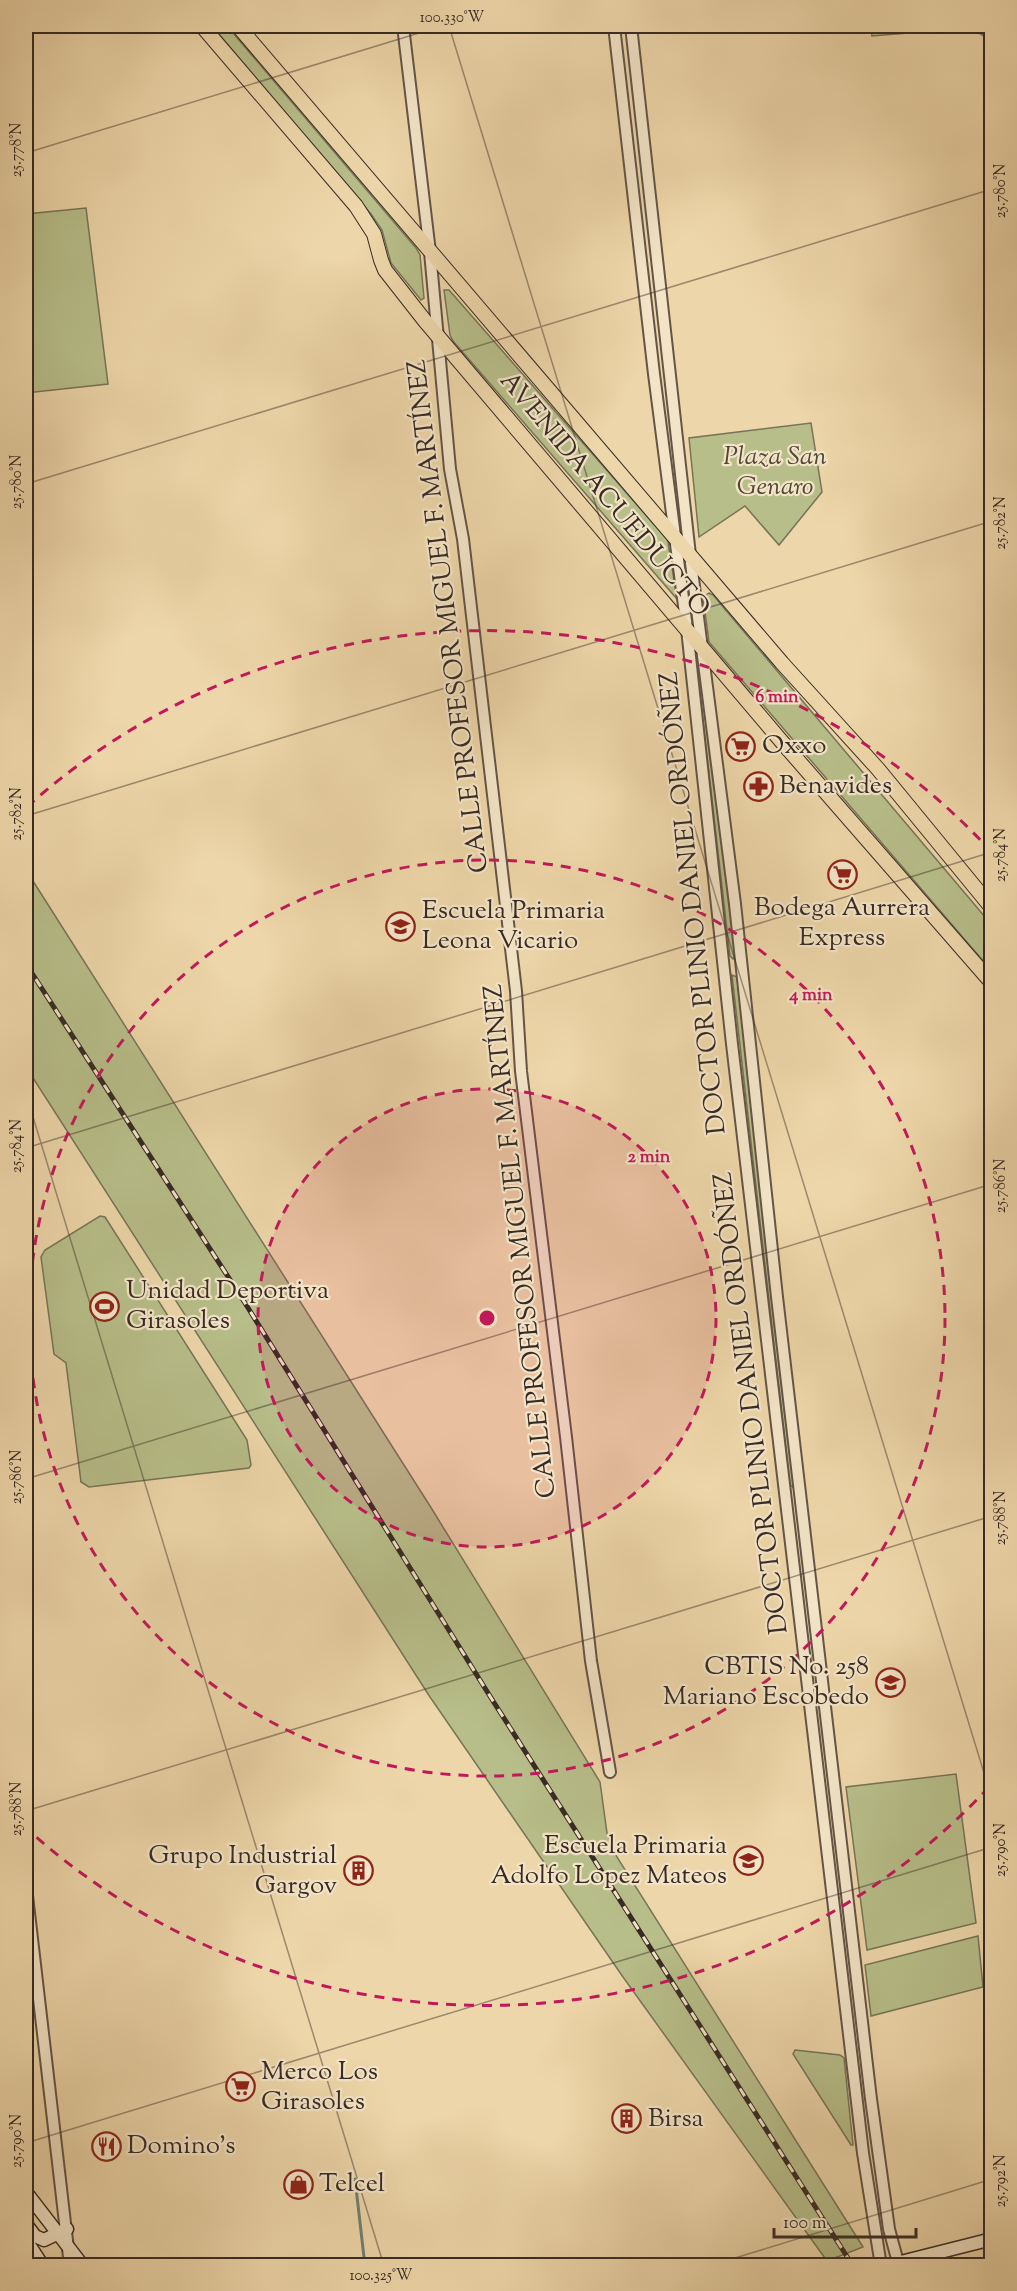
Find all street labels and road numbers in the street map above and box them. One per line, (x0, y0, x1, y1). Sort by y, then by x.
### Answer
street label: CALLE PROFESOR MIGUEL F. MARTÍNEZ (399, 357, 499, 875)
street label: AVENIDA ACUEDUCTO (490, 364, 718, 626)
street label: DOCTOR PLINIO DANIEL ORDÓÑEZ (651, 669, 737, 1136)
street label: CALLE PROFESOR MIGUEL F. MARTÍNEZ (476, 982, 566, 1500)
street label: DOCTOR PLINIO DANIEL ORDÓÑEZ (705, 1170, 799, 1636)

